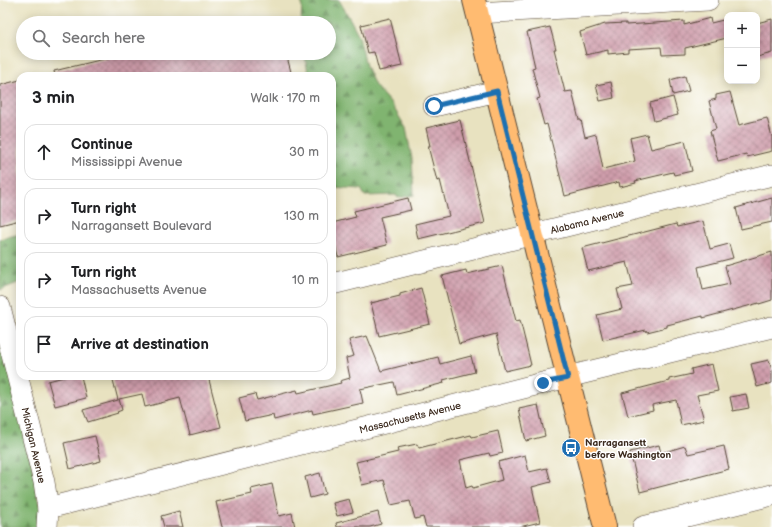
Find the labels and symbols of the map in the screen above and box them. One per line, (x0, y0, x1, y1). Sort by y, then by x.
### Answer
route start (425, 97, 443, 115)
street label: Alabama Avenue (549, 207, 625, 237)
route end (534, 374, 552, 392)
street label: Massachusetts Avenue (358, 400, 462, 436)
street label: Michigan Avenue (18, 406, 48, 484)
bus stop icon: Narragansett before Washington (560, 437, 582, 459)
place label: Narragansett before Washington (585, 437, 671, 461)

